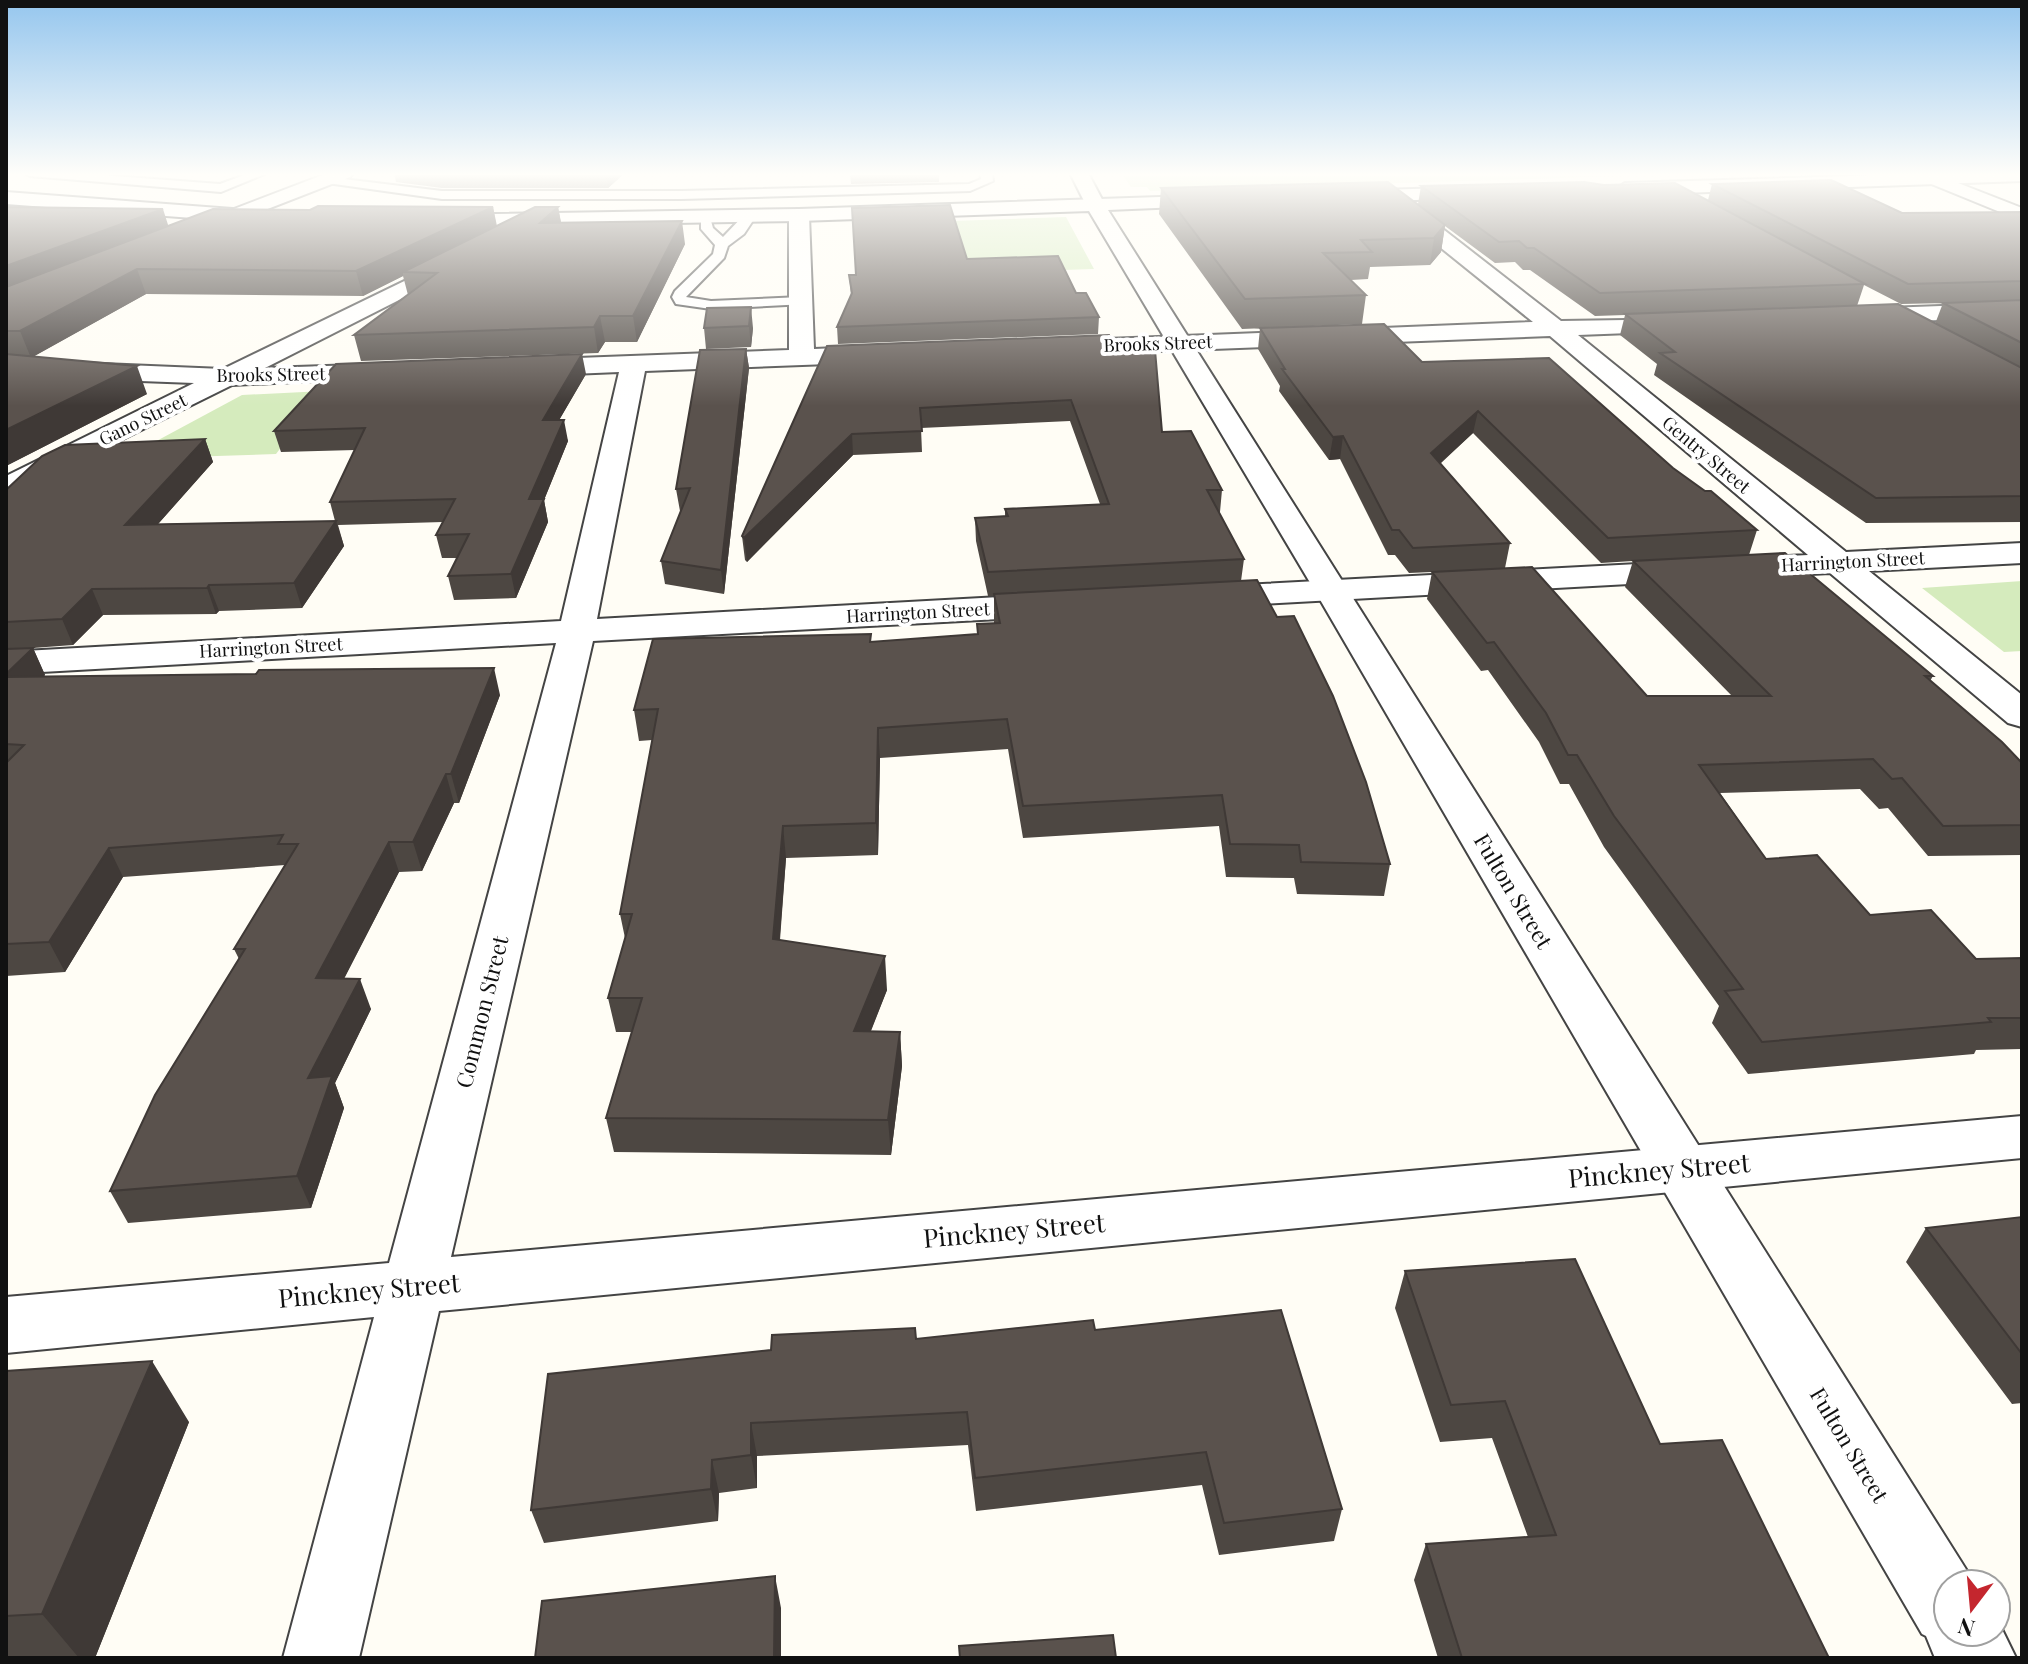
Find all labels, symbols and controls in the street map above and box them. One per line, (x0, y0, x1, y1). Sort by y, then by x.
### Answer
street label: Brooks Street (1103, 329, 1214, 357)
street label: Brooks Street (216, 361, 326, 387)
street label: Gano Street (95, 387, 191, 451)
street label: Gentry Street (1657, 410, 1756, 499)
street label: Harrington Street (1781, 545, 1926, 577)
street label: Harrington Street (846, 596, 991, 628)
street label: Harrington Street (199, 631, 344, 663)
street label: Fulton Street (1468, 827, 1561, 955)
street label: Common Street (448, 931, 515, 1091)
street label: Pinckney Street (1566, 1144, 1752, 1195)
street label: Pinckney Street (921, 1204, 1107, 1255)
street label: Pinckney Street (276, 1264, 462, 1315)
street label: Fulton Street (1804, 1381, 1897, 1509)
north arrow (1932, 1568, 2012, 1648)
text: N (1954, 1612, 1978, 1645)

